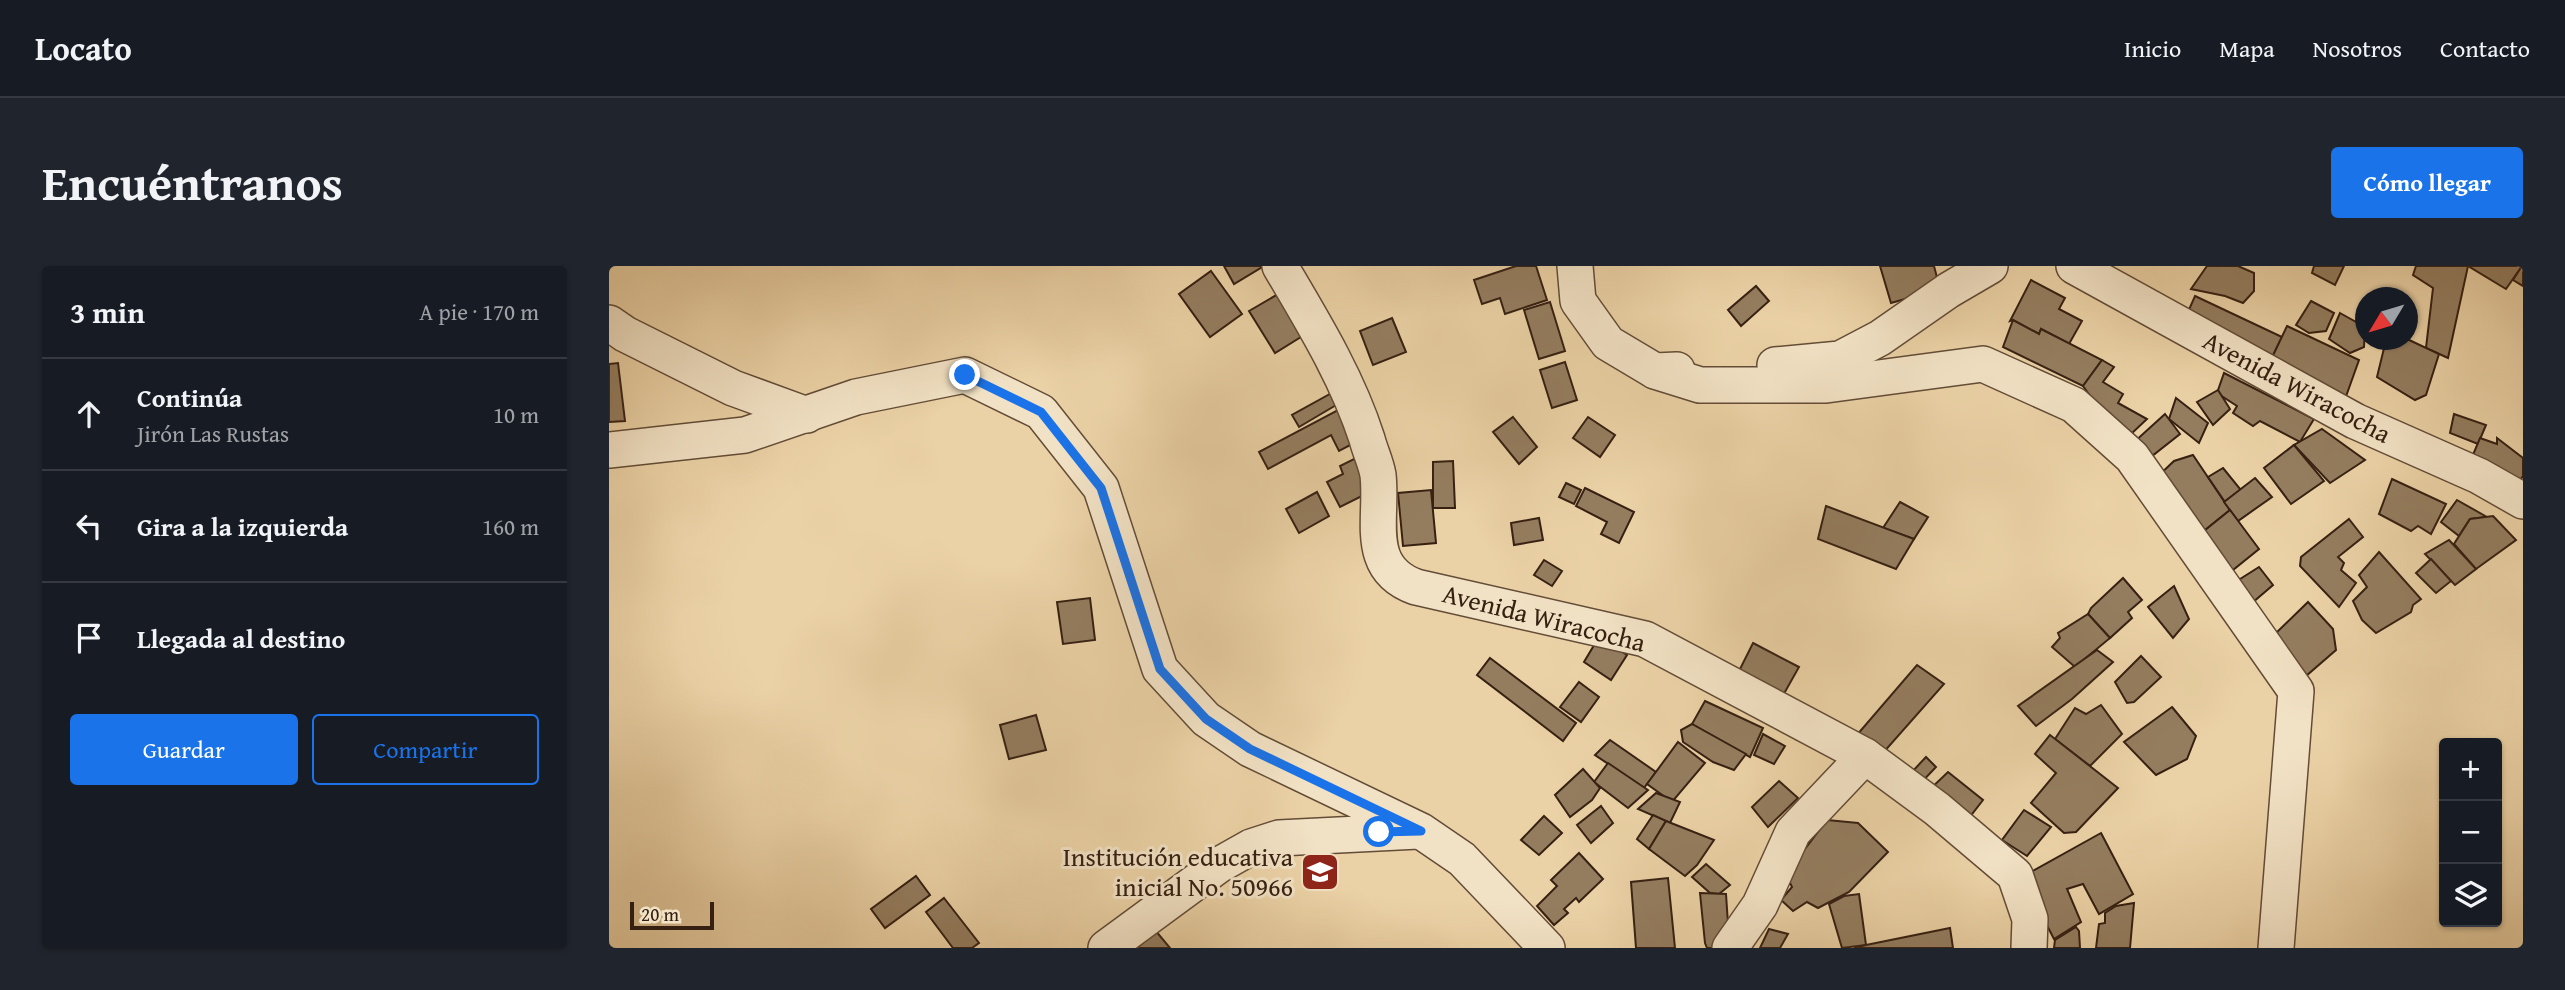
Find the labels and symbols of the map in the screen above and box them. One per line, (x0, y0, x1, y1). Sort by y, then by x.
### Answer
north arrow (2355, 287, 2418, 350)
street label: Avenida Wiracocha (2196, 321, 2399, 453)
route end (949, 359, 980, 390)
street label: Avenida Wiracocha (1439, 573, 1650, 662)
route start (1363, 816, 1394, 847)
place label: Institución educativa inicial No. 50966 (1063, 837, 1294, 906)
school or university icon: Institución educativa inicial No. 50966 (1299, 851, 1341, 893)
scale bar (630, 899, 714, 931)

